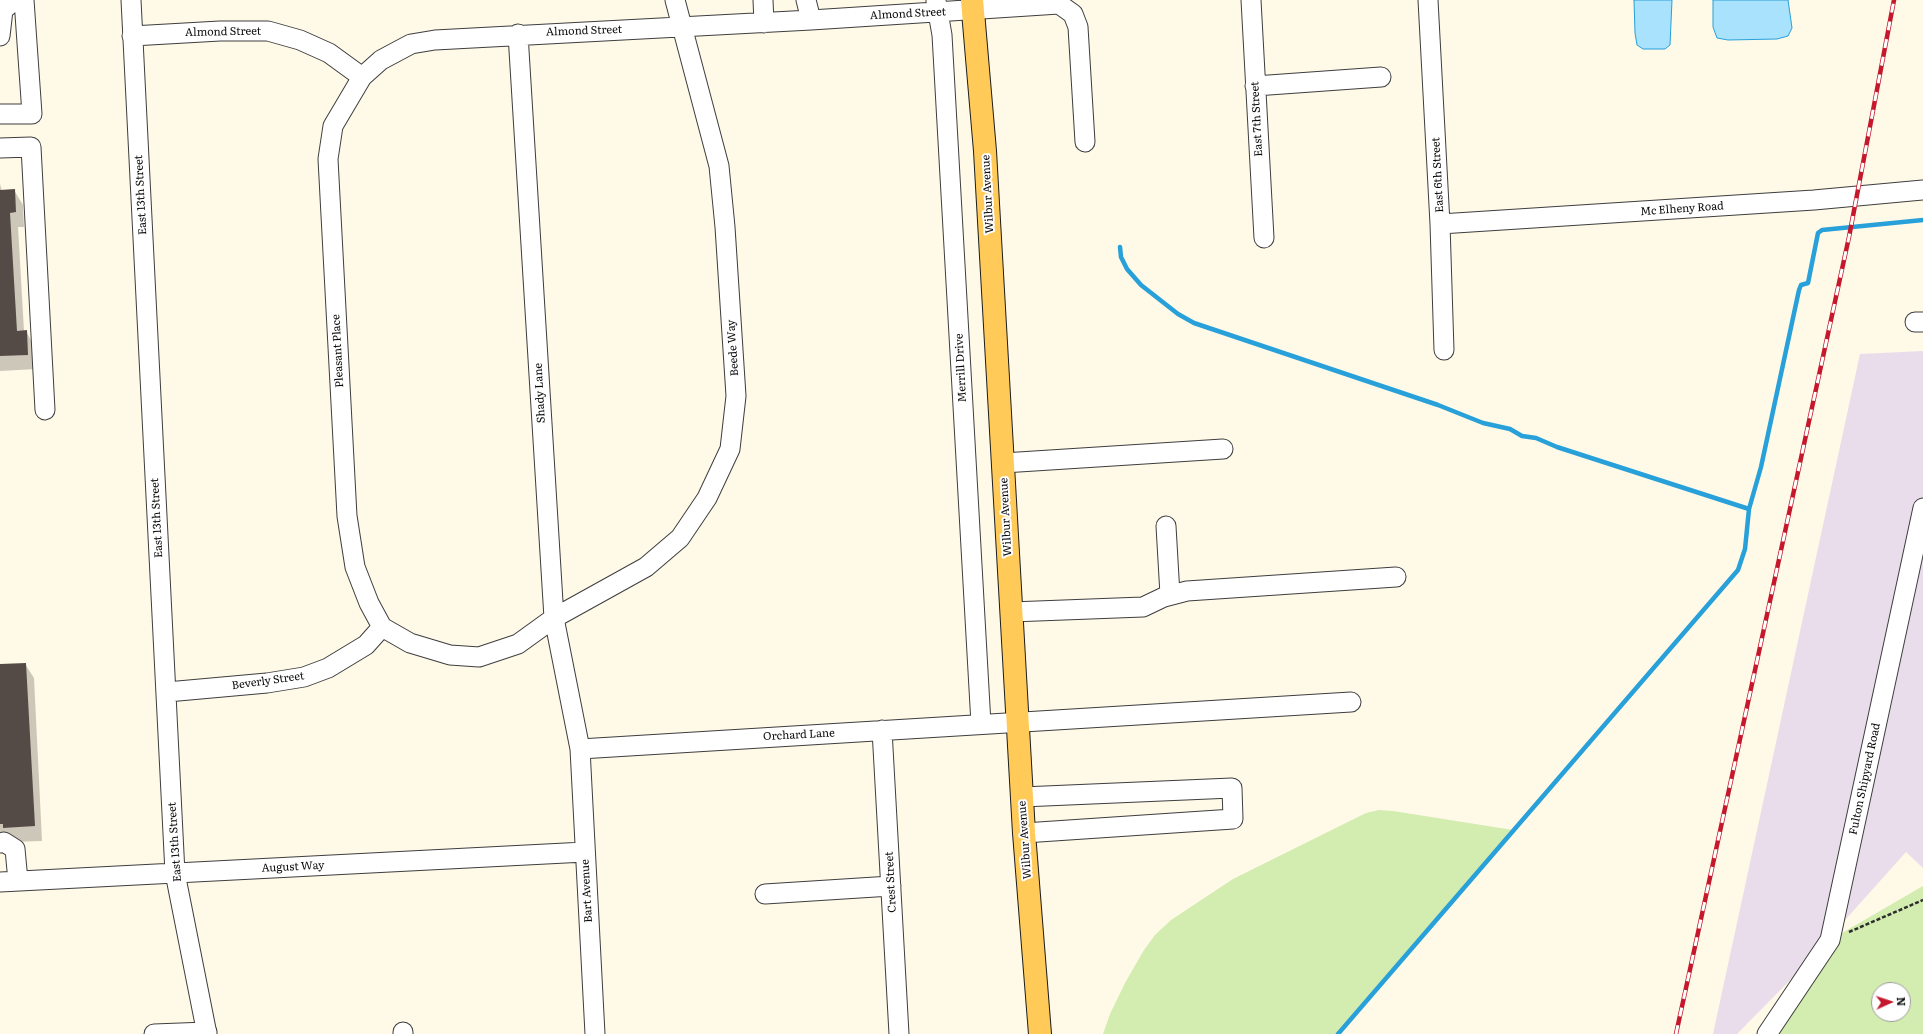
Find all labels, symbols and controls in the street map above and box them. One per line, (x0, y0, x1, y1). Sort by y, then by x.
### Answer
street label: Almond Street (870, 5, 946, 23)
street label: Almond Street (546, 23, 622, 39)
street label: Almond Street (185, 25, 261, 39)
street label: East 7th Street (1248, 81, 1266, 157)
street label: East 6th Street (1429, 137, 1447, 213)
street label: Wilbur Avenue (979, 154, 997, 234)
street label: East 13th Street (132, 155, 150, 235)
street label: Mc Elheny Road (1640, 199, 1724, 219)
street label: Pleasant Place (329, 314, 347, 388)
street label: Beede Way (724, 319, 742, 377)
street label: Merrill Drive (953, 333, 969, 403)
street label: Shady Lane (532, 363, 548, 423)
street label: Wilbur Avenue (997, 477, 1015, 557)
street label: East 13th Street (148, 478, 166, 558)
street label: Beverly Street (231, 669, 305, 693)
street label: Fulton Shipyard Road (1847, 722, 1883, 836)
street label: Orchard Lane (763, 727, 835, 743)
street label: Wilbur Avenue (1016, 800, 1034, 880)
street label: East 13th Street (166, 802, 184, 882)
street label: Crest Street (883, 851, 899, 913)
street label: August Way (261, 859, 325, 875)
street label: Bart Avenue (579, 859, 595, 923)
north arrow (1871, 982, 1911, 1022)
text: N (1894, 996, 1910, 1006)

